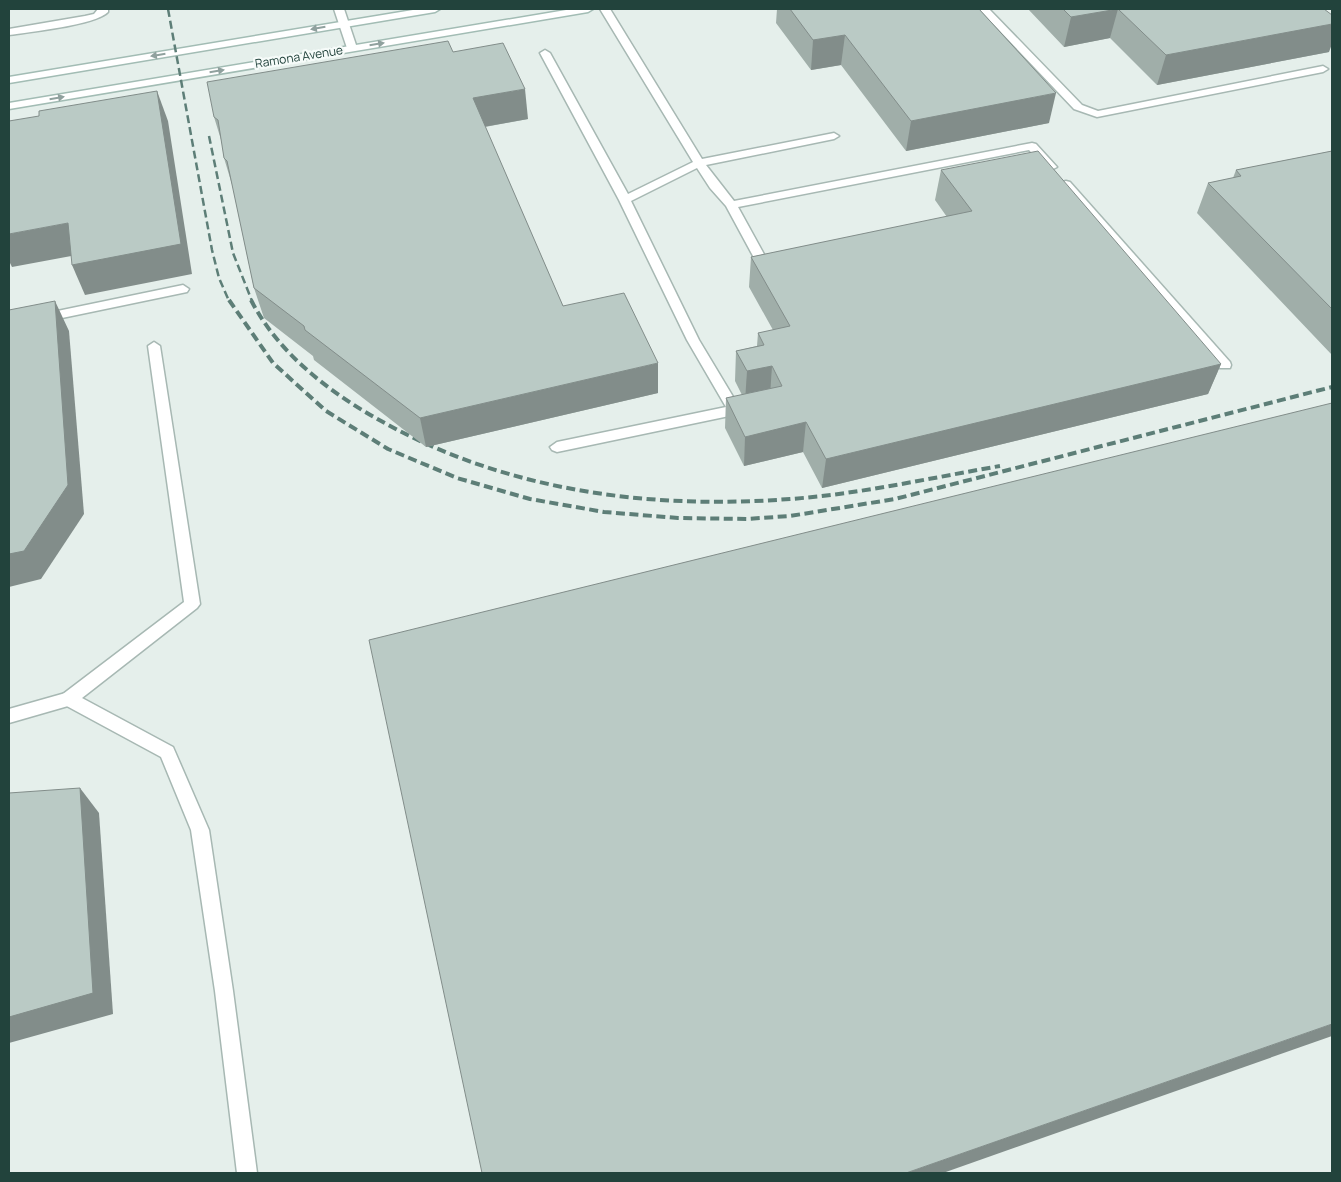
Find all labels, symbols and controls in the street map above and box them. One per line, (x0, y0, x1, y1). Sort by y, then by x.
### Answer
one-way arrow (310, 25, 326, 33)
one-way arrow (370, 40, 386, 48)
street label: Ramona Avenue (254, 41, 344, 72)
one-way arrow (149, 51, 165, 59)
one-way arrow (209, 66, 225, 74)
one-way arrow (49, 93, 65, 101)

